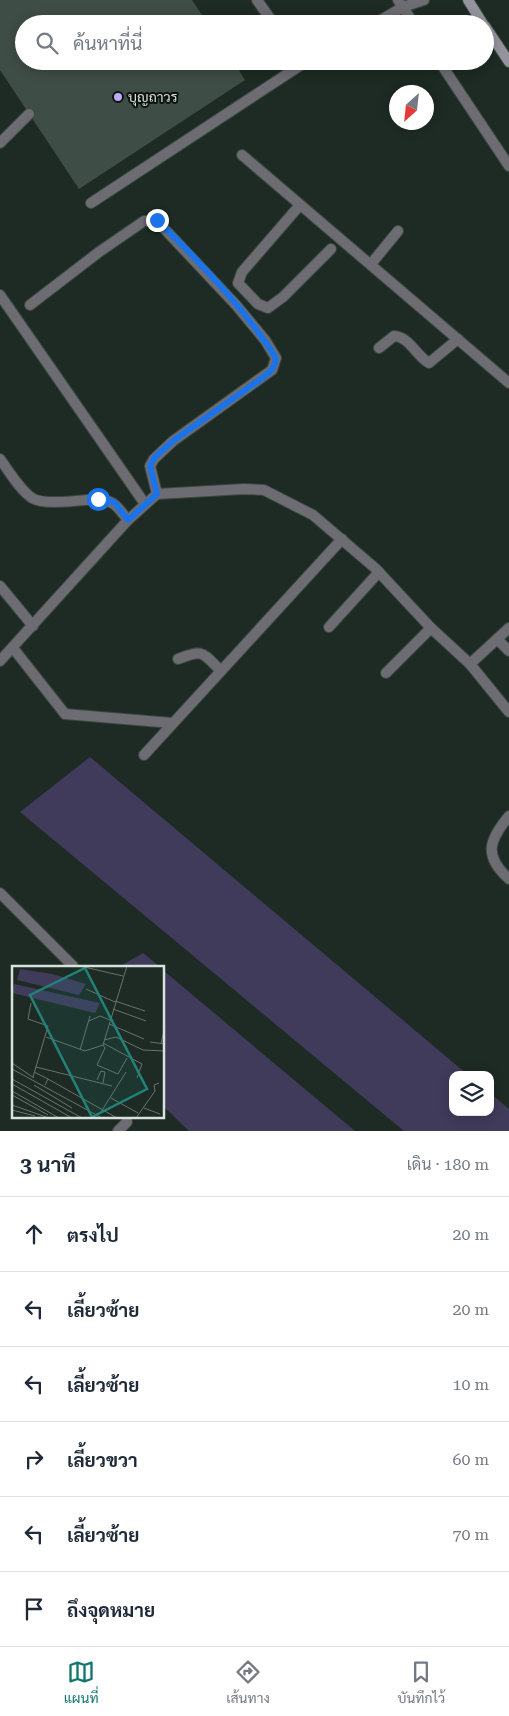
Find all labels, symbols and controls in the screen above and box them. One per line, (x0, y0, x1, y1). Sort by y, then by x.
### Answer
search box (15, 15, 494, 70)
icon: search (33, 29, 61, 57)
text: ค้นหาที่นี่ (73, 32, 142, 55)
north arrow (389, 85, 434, 130)
place label: บุญถาวร (128, 89, 178, 107)
marker: บุญถาวร (112, 91, 124, 103)
route end (146, 209, 169, 232)
route start (87, 488, 110, 511)
inset map (12, 966, 165, 1118)
map controls (449, 1071, 494, 1116)
button: layers (449, 1071, 494, 1116)
text: 3 นาที (20, 1153, 76, 1177)
text: เดิน · 180 m (407, 1155, 489, 1174)
icon: ahead (20, 1220, 48, 1248)
text: ตรงไป (67, 1224, 119, 1247)
text: 20 m (452, 1225, 489, 1244)
icon: left (20, 1295, 48, 1323)
text: เลี้ยวซ้าย (67, 1299, 139, 1322)
text: 20 m (452, 1300, 489, 1319)
icon: left (20, 1370, 48, 1398)
text: เลี้ยวซ้าย (67, 1374, 139, 1397)
text: 10 m (452, 1375, 489, 1394)
icon: right (20, 1445, 48, 1473)
text: เลี้ยวขวา (67, 1449, 138, 1472)
text: 60 m (452, 1450, 489, 1469)
icon: left (20, 1520, 48, 1548)
text: เลี้ยวซ้าย (67, 1524, 139, 1547)
text: 70 m (452, 1525, 489, 1544)
icon: arrive (20, 1595, 48, 1623)
text: ถึงจุดหมาย (67, 1599, 155, 1622)
tab: แผนที่ (64, 1658, 99, 1706)
tab: เส้นทาง (226, 1658, 270, 1706)
tab: บันทึกไว้ (397, 1658, 445, 1706)

